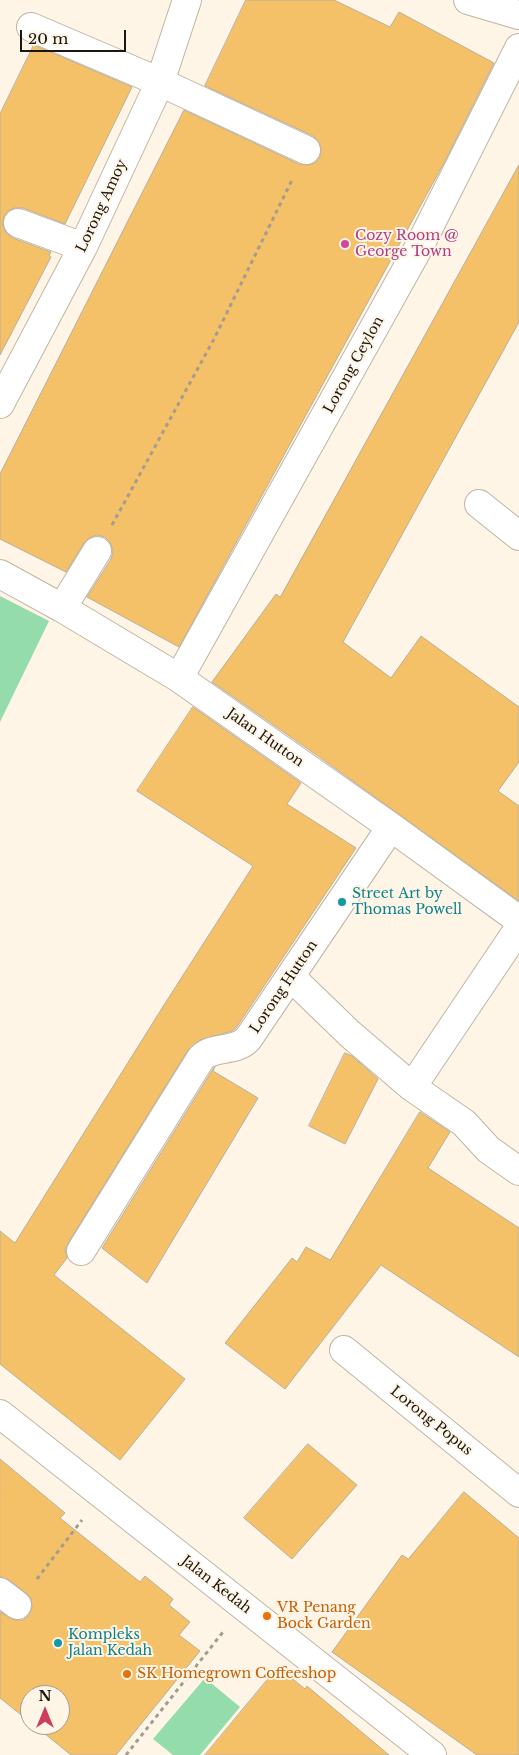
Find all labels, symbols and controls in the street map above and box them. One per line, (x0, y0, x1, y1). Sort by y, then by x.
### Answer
scale bar (22, 20, 129, 52)
text: 20 m (28, 29, 68, 48)
street label: Lorong Amoy (73, 157, 131, 255)
place label: Cozy Room @ George Town (355, 228, 459, 260)
marker: Cozy Room @ George Town (339, 238, 351, 250)
street label: Lorong Ceylon (320, 314, 388, 416)
street label: Jalan Hutton (223, 705, 307, 771)
place label: Street Art by Thomas Powell (352, 886, 462, 919)
marker: Street Art by Thomas Powell (336, 896, 348, 908)
street label: Lorong Hutton (247, 937, 321, 1037)
street label: Lorong Popus (387, 1383, 475, 1459)
street label: Jalan Kedah (178, 1552, 254, 1618)
place label: VR Penang Bock Garden (277, 1600, 371, 1632)
marker: VR Penang Bock Garden (261, 1610, 273, 1622)
place label: Kompleks Jalan Kedah (68, 1627, 152, 1660)
marker: Kompleks Jalan Kedah (52, 1637, 64, 1649)
place label: SK Homegrown Coffeeshop (137, 1666, 336, 1682)
marker: SK Homegrown Coffeeshop (121, 1668, 133, 1680)
north arrow (20, 1685, 70, 1735)
text: N (38, 1687, 52, 1705)

